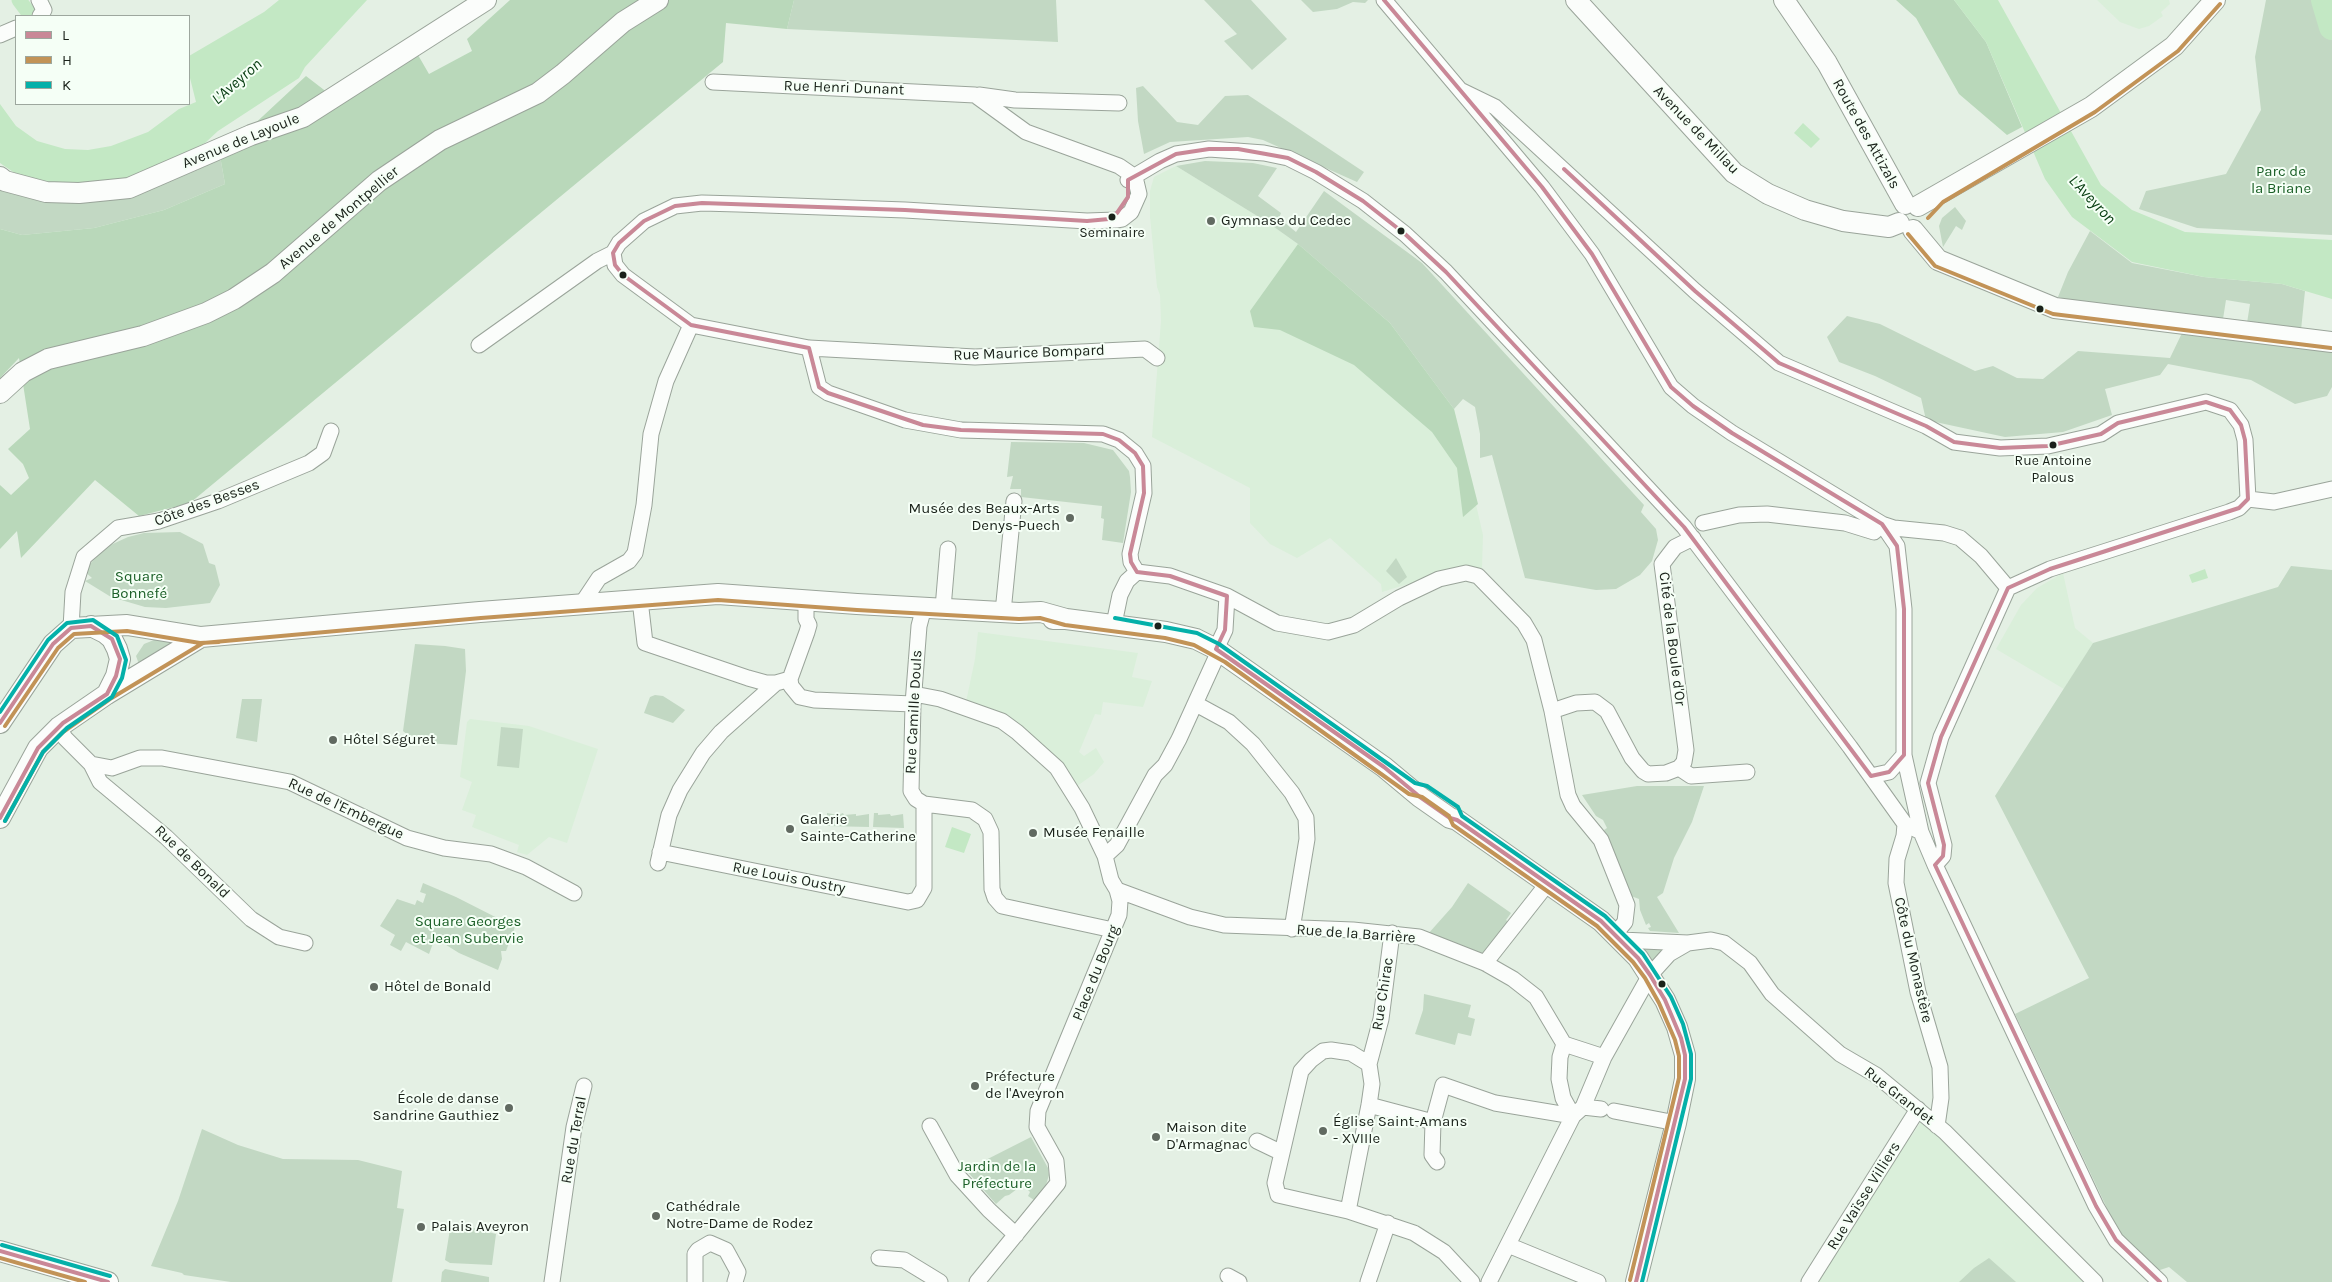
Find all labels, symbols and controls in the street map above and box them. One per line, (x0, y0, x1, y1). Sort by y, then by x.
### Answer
legend (15, 15, 190, 105)
text: L (62, 26, 69, 44)
text: H (62, 51, 72, 69)
water label: L'Aveyron (208, 55, 266, 109)
text: K (62, 76, 71, 94)
street label: Route des Attizals (1828, 76, 1904, 192)
street label: Rue Henri Dunant (783, 77, 905, 99)
street label: Avenue de Millau (1649, 82, 1743, 178)
street label: Avenue de Layoule (180, 109, 302, 173)
street label: Avenue de Montpellier (275, 163, 403, 273)
park label: Parc de la Briane (2251, 163, 2311, 198)
water label: L'Aveyron (2064, 171, 2120, 229)
marker: Seminaire (1107, 212, 1117, 222)
place label: Gymnase du Cedec (1221, 212, 1351, 230)
marker: Gymnase du Cedec (1205, 215, 1217, 227)
place label: Seminaire (1079, 225, 1145, 241)
unlabelled marker (1396, 226, 1406, 236)
unlabelled marker (618, 270, 628, 280)
unlabelled marker (2035, 304, 2045, 314)
street label: Rue Maurice Bompard (953, 341, 1105, 365)
marker: Rue Antoine Palous (2048, 440, 2058, 450)
place label: Rue Antoine Palous (2015, 453, 2091, 486)
street label: Côte des Besses (152, 476, 262, 530)
place label: Musée des Beaux-Arts Denys-Puech (909, 500, 1060, 535)
marker: Musée des Beaux-Arts Denys-Puech (1064, 512, 1076, 524)
park label: Square Bonnefé (111, 568, 167, 603)
street label: Cité de la Boule d'Or (1655, 571, 1689, 707)
unlabelled marker (1153, 621, 1163, 631)
street label: Rue Camille Douls (902, 649, 926, 775)
place label: Hôtel Séguret (343, 731, 435, 749)
marker: Hôtel Séguret (327, 734, 339, 746)
street label: Rue de l'Embergue (285, 774, 407, 844)
place label: Galerie Sainte-Catherine (800, 811, 916, 846)
street label: Rue de Bonald (151, 822, 233, 902)
marker: Galerie Sainte-Catherine (784, 823, 796, 835)
place label: Musée Fenaille (1043, 824, 1145, 842)
marker: Musée Fenaille (1027, 827, 1039, 839)
street label: Rue Louis Oustry (731, 858, 847, 898)
street label: Côte du Monastère (1890, 895, 1936, 1025)
park label: Square Georges et Jean Subervie (412, 913, 524, 948)
street label: Rue de la Barrière (1296, 921, 1416, 947)
street label: Place du Bourg (1069, 923, 1123, 1023)
street label: Rue Chirac (1368, 956, 1398, 1032)
place label: Hôtel de Bonald (384, 978, 491, 996)
unlabelled marker (1657, 979, 1667, 989)
marker: Hôtel de Bonald (368, 981, 380, 993)
street label: Rue Grandet (1860, 1063, 1938, 1129)
place label: Préfecture de l'Aveyron (985, 1068, 1065, 1103)
marker: Préfecture de l'Aveyron (969, 1080, 981, 1092)
place label: École de danse Sandrine Gauthiez (373, 1090, 499, 1125)
street label: Rue du Terral (557, 1095, 591, 1185)
marker: École de danse Sandrine Gauthiez (503, 1102, 515, 1114)
place label: Église Saint-Amans - XVIIIe (1333, 1113, 1467, 1148)
place label: Maison dite D'Armagnac (1166, 1119, 1248, 1154)
marker: Église Saint-Amans - XVIIIe (1317, 1125, 1329, 1137)
marker: Maison dite D'Armagnac (1150, 1131, 1162, 1143)
street label: Rue Vaïsse Villiers (1824, 1139, 1904, 1253)
park label: Jardin de la Préfecture (958, 1158, 1036, 1193)
place label: Cathédrale Notre-Dame de Rodez (666, 1198, 813, 1233)
marker: Cathédrale Notre-Dame de Rodez (650, 1210, 662, 1222)
place label: Palais Aveyron (431, 1218, 529, 1236)
marker: Palais Aveyron (415, 1221, 427, 1233)

